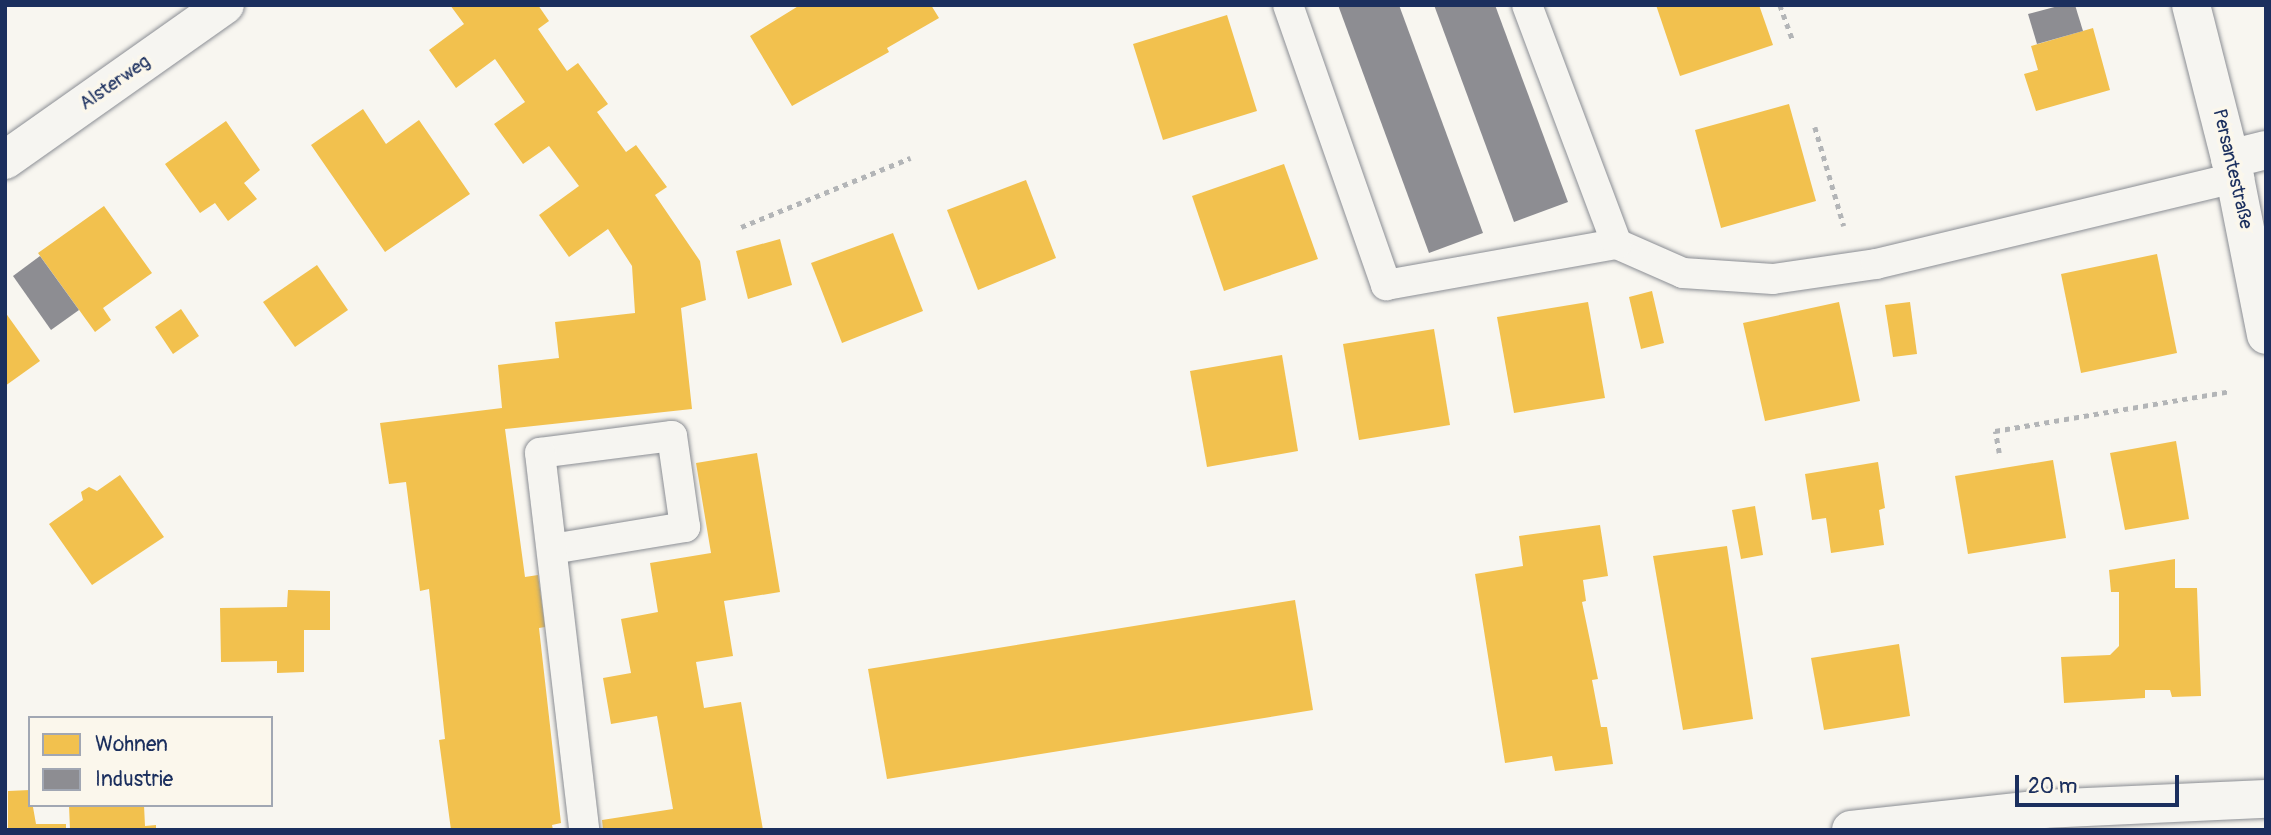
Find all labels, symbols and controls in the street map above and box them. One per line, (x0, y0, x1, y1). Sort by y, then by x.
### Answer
street label: Alsterweg (75, 50, 155, 116)
street label: Persantestraße (2207, 107, 2257, 231)
legend (28, 716, 273, 807)
text: Wohnen (95, 731, 168, 758)
scale bar (2019, 762, 2184, 806)
text: Industrie (95, 766, 173, 793)
text: 20 m (2028, 773, 2077, 800)

